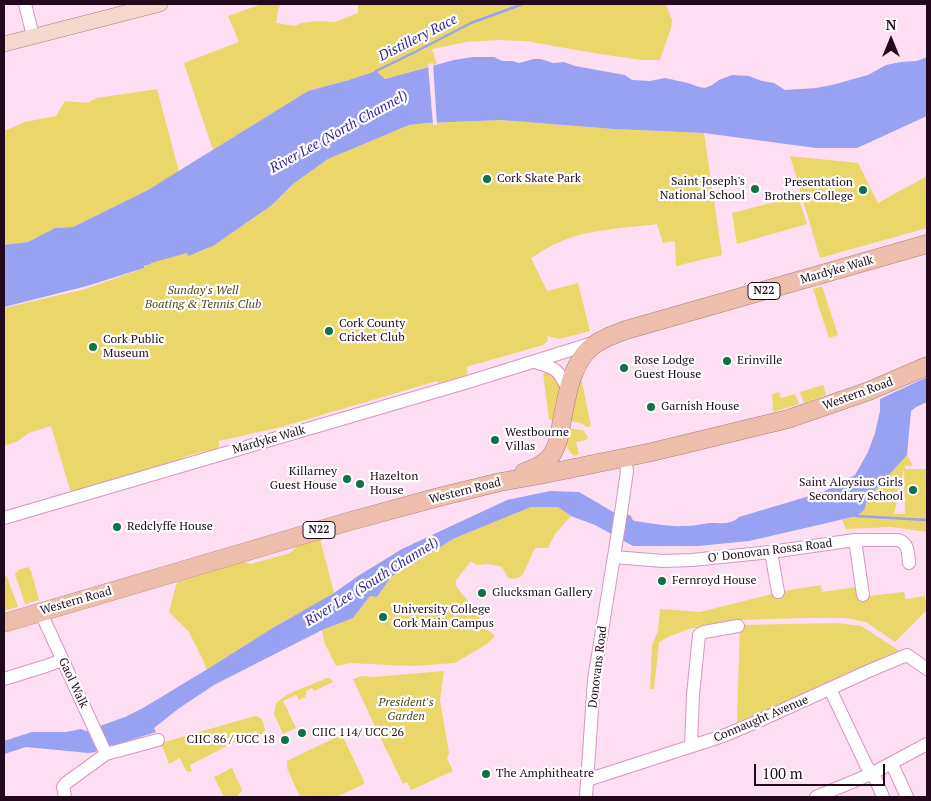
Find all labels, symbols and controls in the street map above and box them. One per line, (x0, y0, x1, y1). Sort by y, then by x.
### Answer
water label: Distillery Race (376, 11, 460, 65)
north arrow (866, 15, 916, 65)
text: N (886, 15, 896, 34)
water label: River Lee (North Channel) (267, 87, 411, 177)
place label: Cork Skate Park (497, 172, 581, 186)
marker: Cork Skate Park (481, 173, 493, 185)
place label: Saint Joseph's National School (660, 175, 745, 203)
place label: Presentation Brothers College (765, 176, 853, 204)
marker: Saint Joseph's National School (749, 183, 761, 195)
marker: Presentation Brothers College (857, 184, 869, 196)
street label: Mardyke Walk (799, 253, 875, 287)
road number: N22 (748, 282, 780, 300)
park label: Sunday's Well Boating & Tennis Club (145, 284, 261, 312)
place label: Cork County Cricket Club (339, 317, 405, 345)
marker: Cork County Cricket Club (323, 325, 335, 337)
place label: Cork Public Museum (103, 333, 164, 361)
marker: Cork Public Museum (87, 341, 99, 353)
place label: Rose Lodge Guest House (634, 354, 701, 382)
place label: Erinville (737, 354, 782, 368)
marker: Erinville (721, 355, 733, 367)
marker: Rose Lodge Guest House (618, 362, 630, 374)
street label: Western Road (821, 375, 895, 413)
place label: Garnish House (661, 400, 739, 414)
marker: Garnish House (645, 401, 657, 413)
street label: Mardyke Walk (231, 423, 307, 457)
place label: Westbourne Villas (505, 426, 569, 454)
marker: Westbourne Villas (489, 434, 501, 446)
place label: Killarney Guest House (270, 465, 337, 493)
place label: Hazelton House (370, 470, 418, 498)
marker: Killarney Guest House (341, 473, 353, 485)
street label: Western Road (428, 475, 502, 507)
place label: Saint Aloysius Girls Secondary School (799, 476, 903, 504)
marker: Hazelton House (354, 478, 366, 490)
marker: Saint Aloysius Girls Secondary School (907, 484, 919, 496)
place label: Redclyffe House (127, 520, 213, 534)
marker: Redclyffe House (111, 521, 123, 533)
road number: N22 (303, 522, 335, 538)
water label: River Lee (South Channel) (302, 534, 442, 630)
street label: O' Donovan Rossa Road (707, 536, 833, 566)
place label: Fernroyd House (672, 574, 756, 588)
marker: Fernroyd House (656, 575, 668, 587)
street label: Western Road (39, 584, 113, 618)
place label: Glucksman Gallery (492, 586, 593, 600)
marker: Glucksman Gallery (476, 587, 488, 599)
place label: University College Cork Main Campus (393, 603, 494, 631)
marker: University College Cork Main Campus (377, 611, 389, 623)
street label: Donovans Road (586, 625, 610, 709)
street label: Gaol Walk (55, 656, 91, 710)
street label: Connaught Avenue (712, 693, 810, 745)
park label: President's Garden (378, 696, 434, 724)
place label: CIIC 114/ UCC 26 (312, 726, 404, 740)
marker: CIIC 114/ UCC 26 (296, 727, 308, 739)
place label: CIIC 86 / UCC 18 (186, 733, 275, 747)
marker: CIIC 86 / UCC 18 (279, 734, 291, 746)
scale bar (756, 754, 887, 786)
text: 100 m (762, 763, 803, 783)
place label: The Amphitheatre (496, 767, 594, 781)
marker: The Amphitheatre (480, 768, 492, 780)

